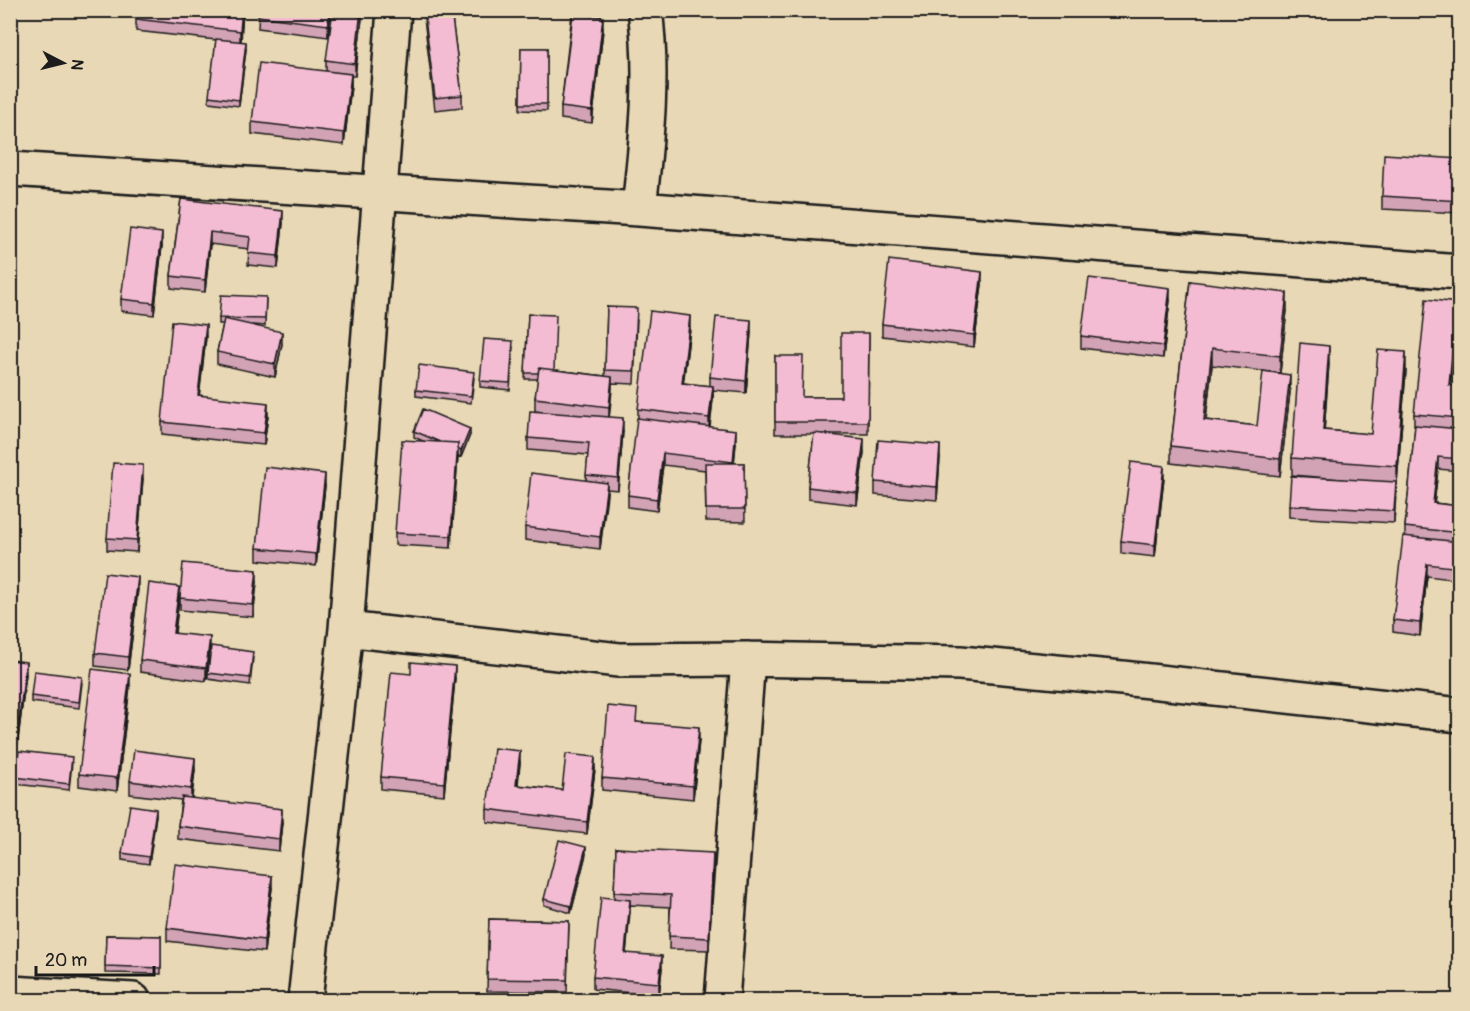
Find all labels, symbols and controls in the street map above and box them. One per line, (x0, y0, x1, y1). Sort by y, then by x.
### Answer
north arrow (33, 33, 93, 93)
text: N (66, 58, 87, 71)
scale bar (36, 939, 154, 977)
text: 20 m (45, 949, 87, 972)

